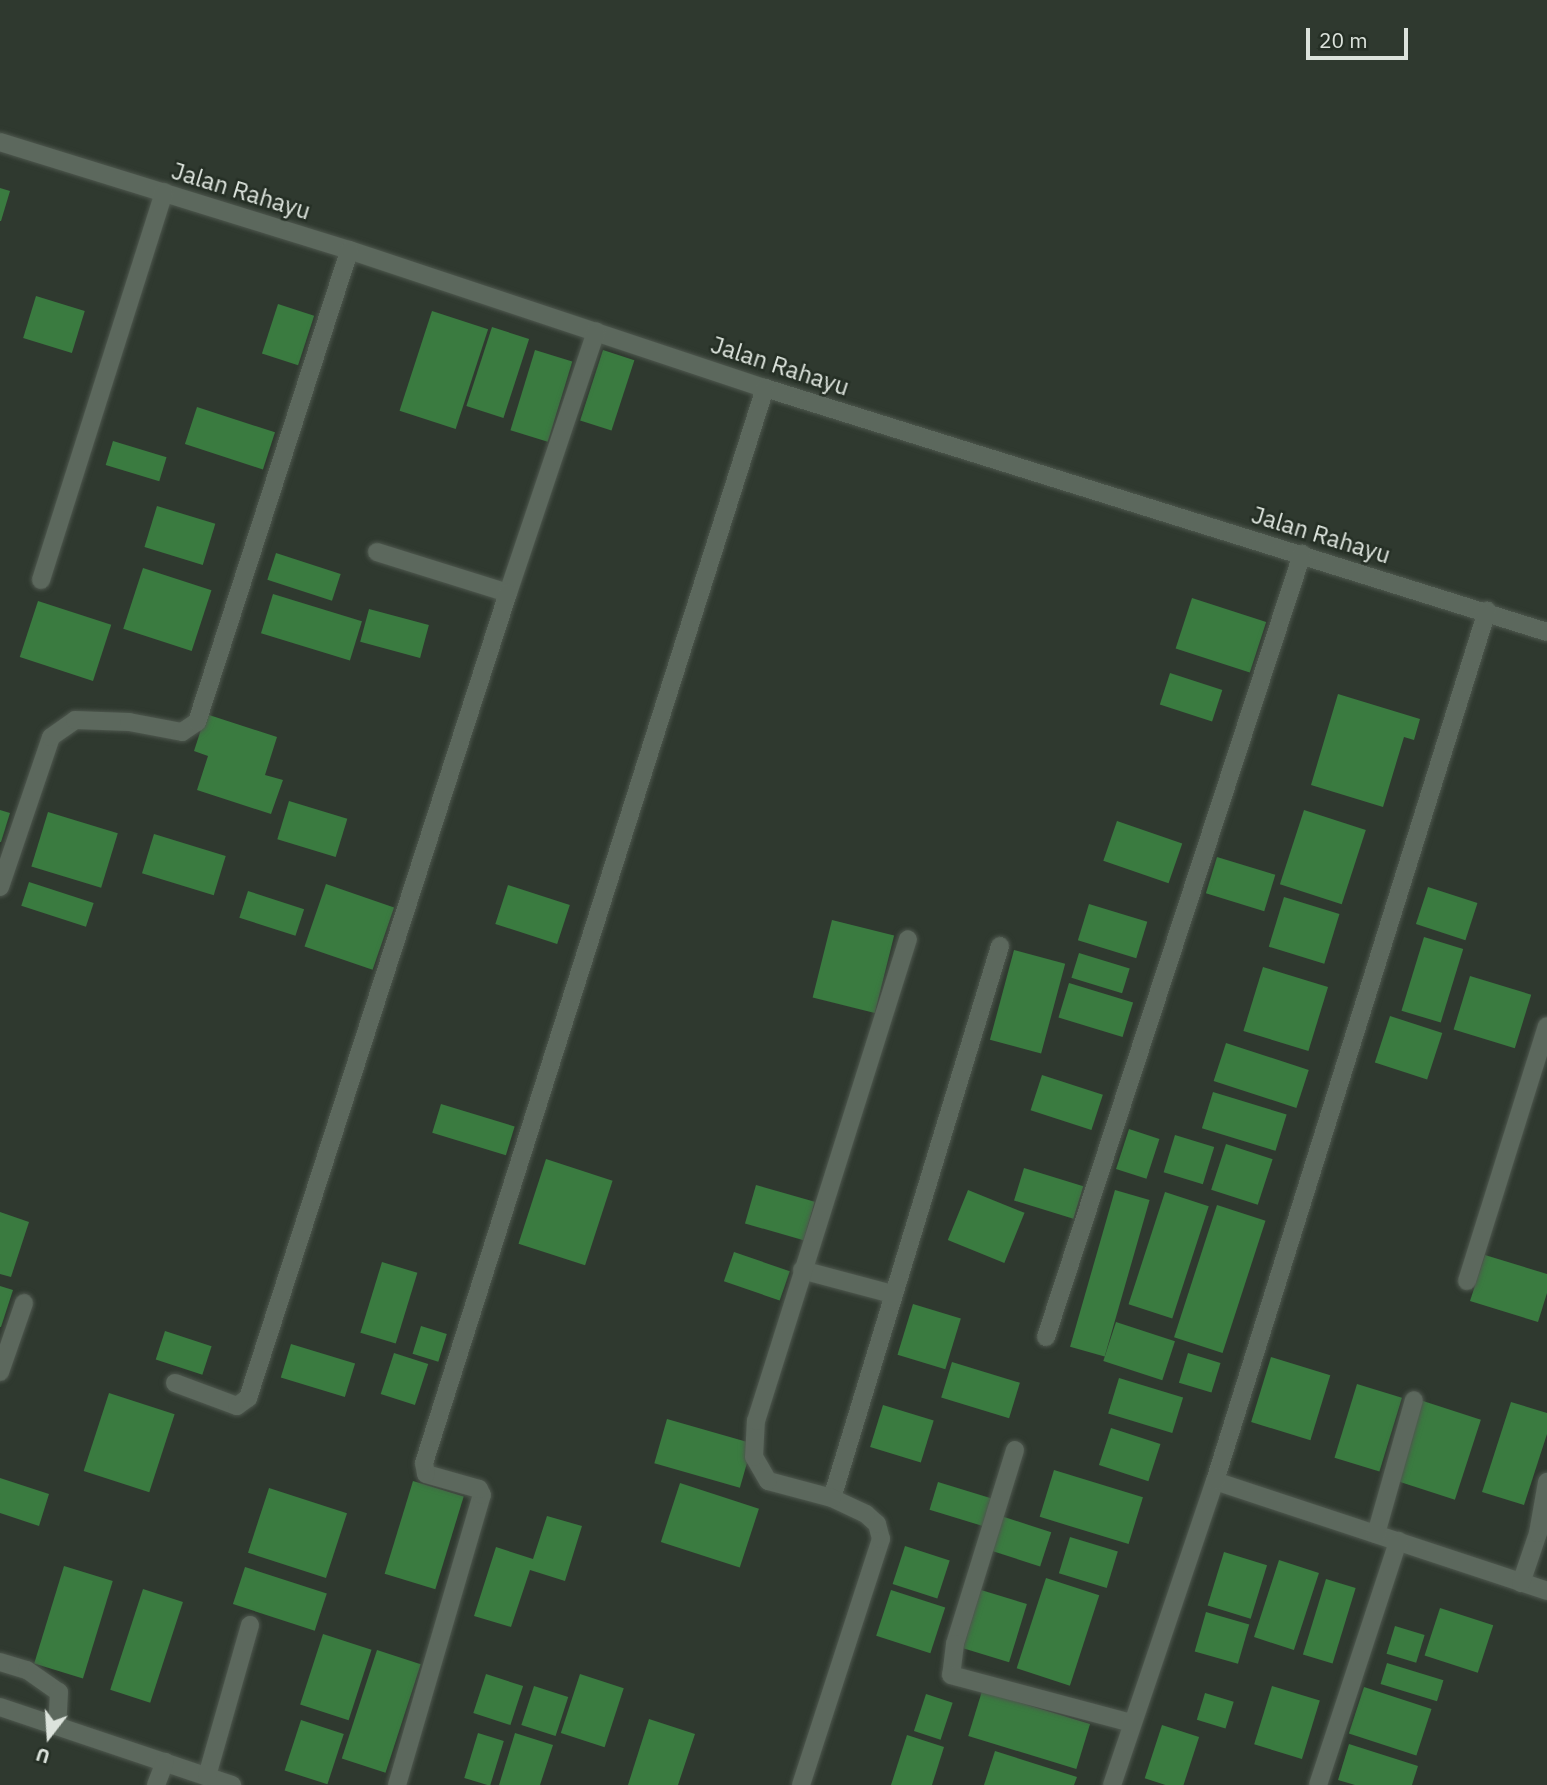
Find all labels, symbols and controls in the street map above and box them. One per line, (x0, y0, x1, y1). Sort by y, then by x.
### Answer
scale bar (1309, 14, 1410, 58)
text: 20 m (1319, 26, 1368, 54)
street label: Jalan Rahayu (168, 156, 314, 226)
street label: Jalan Rahayu (707, 330, 853, 402)
street label: Jalan Rahayu (1248, 500, 1394, 570)
north arrow (14, 1701, 84, 1771)
text: U (33, 1743, 53, 1769)

